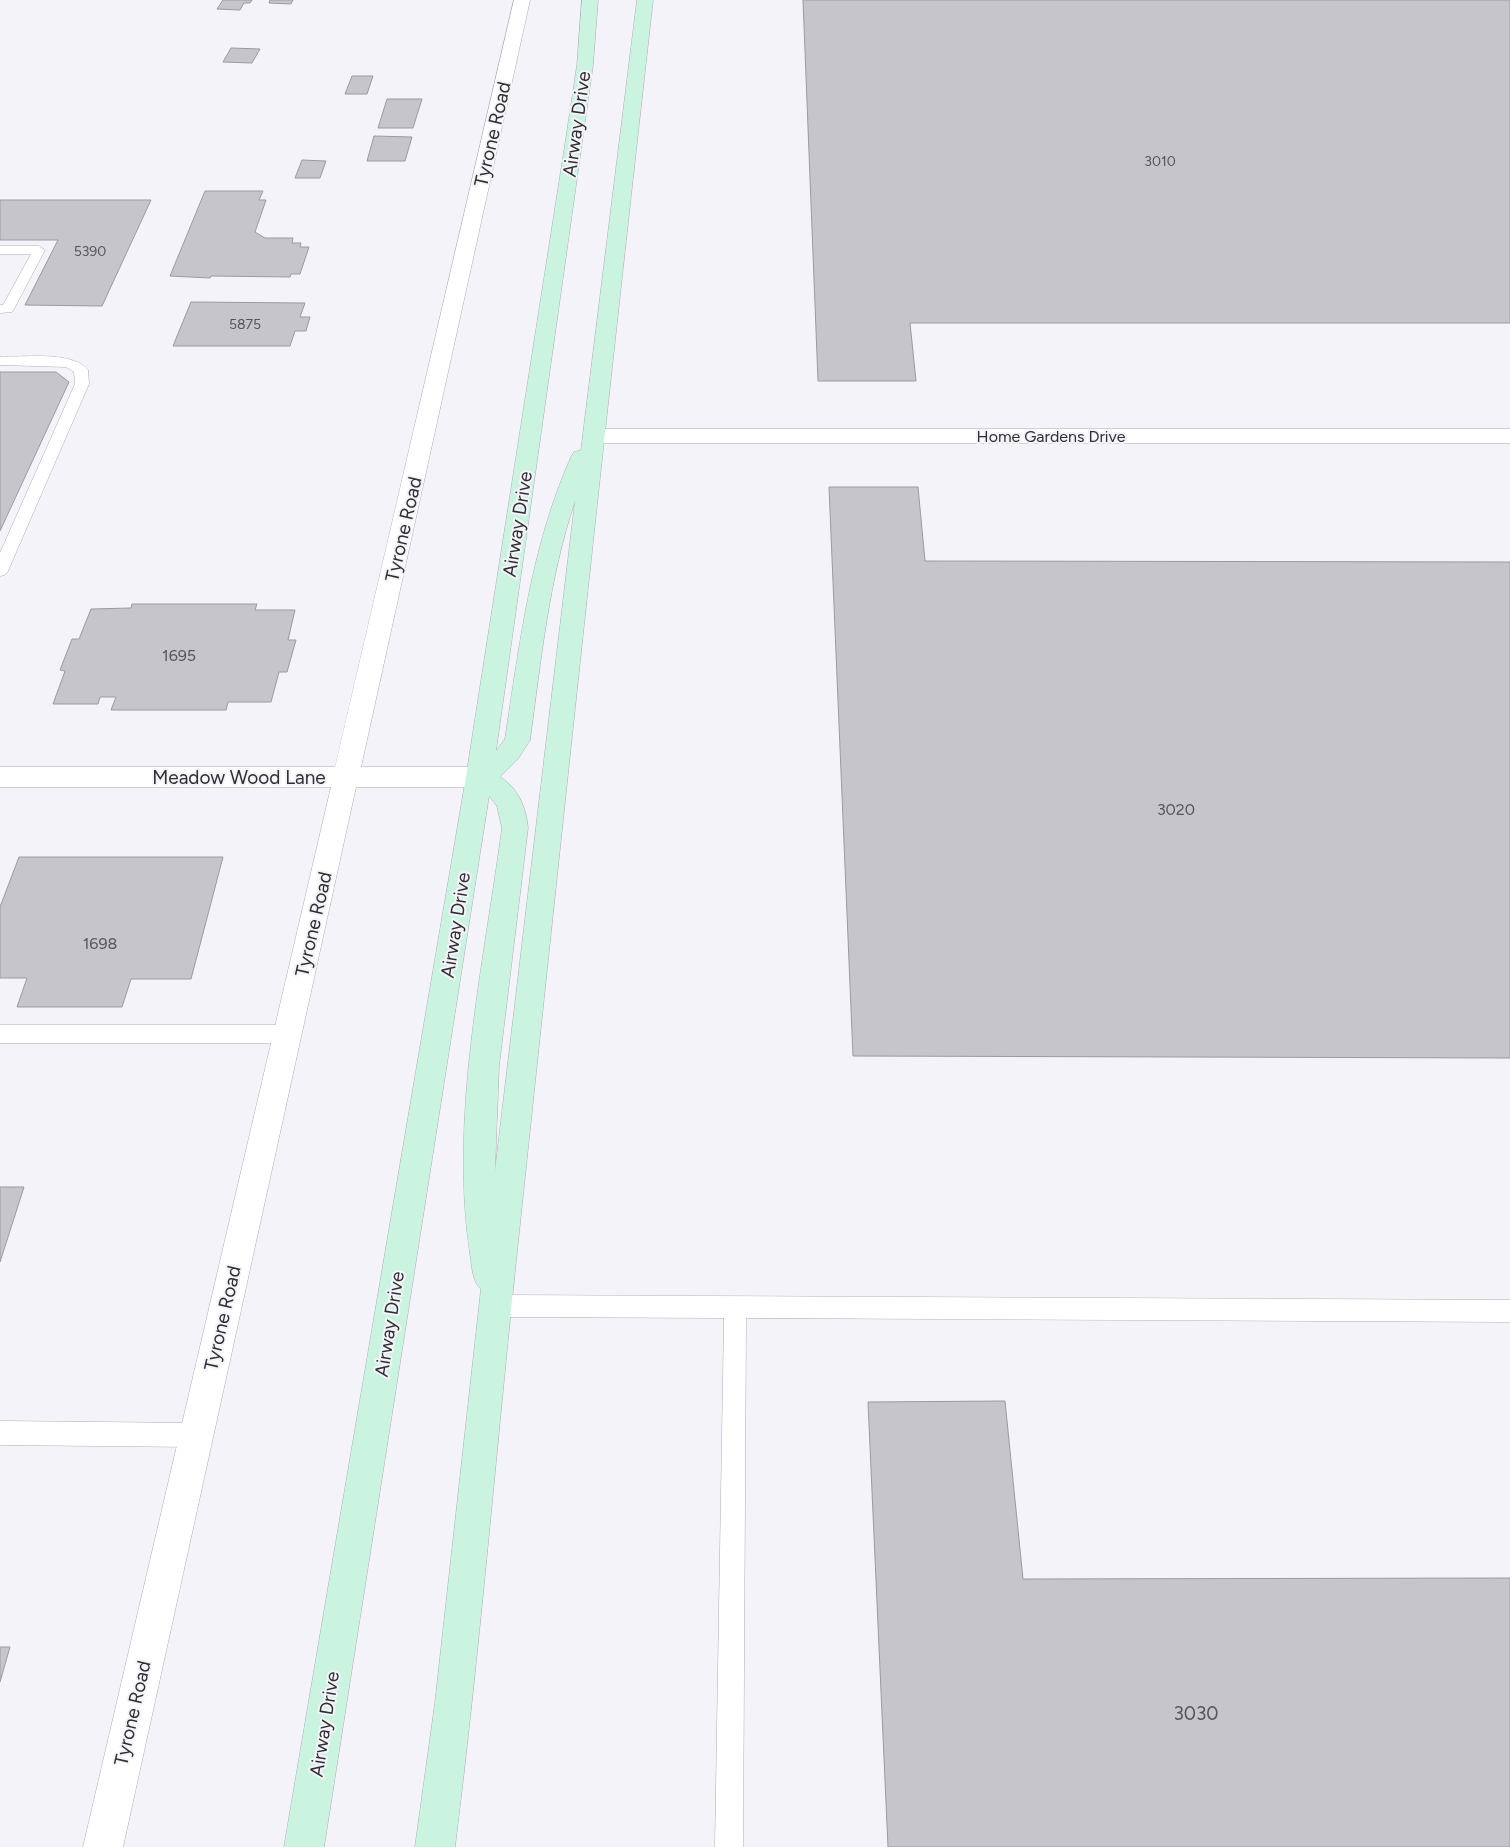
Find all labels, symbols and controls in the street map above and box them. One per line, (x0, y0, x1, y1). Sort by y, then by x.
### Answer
street label: Airway Drive (558, 70, 595, 178)
street label: Tyrone Road (469, 79, 516, 189)
house number: 3010 (1144, 153, 1176, 170)
house number: 5390 (74, 243, 106, 260)
house number: 5875 (229, 316, 261, 333)
street label: Home Gardens Drive (977, 427, 1126, 446)
street label: Airway Drive (498, 470, 537, 578)
street label: Tyrone Road (380, 474, 427, 584)
house number: 1695 (162, 646, 196, 665)
street label: Meadow Wood Lane (152, 766, 326, 789)
house number: 3020 (1157, 800, 1195, 819)
street label: Tyrone Road (290, 869, 337, 979)
street label: Airway Drive (436, 871, 475, 979)
house number: 1698 (83, 934, 117, 953)
street label: Tyrone Road (199, 1263, 246, 1373)
street label: Airway Drive (370, 1270, 409, 1378)
street label: Tyrone Road (109, 1658, 156, 1768)
street label: Airway Drive (305, 1670, 344, 1778)
house number: 3030 (1173, 1702, 1219, 1725)

